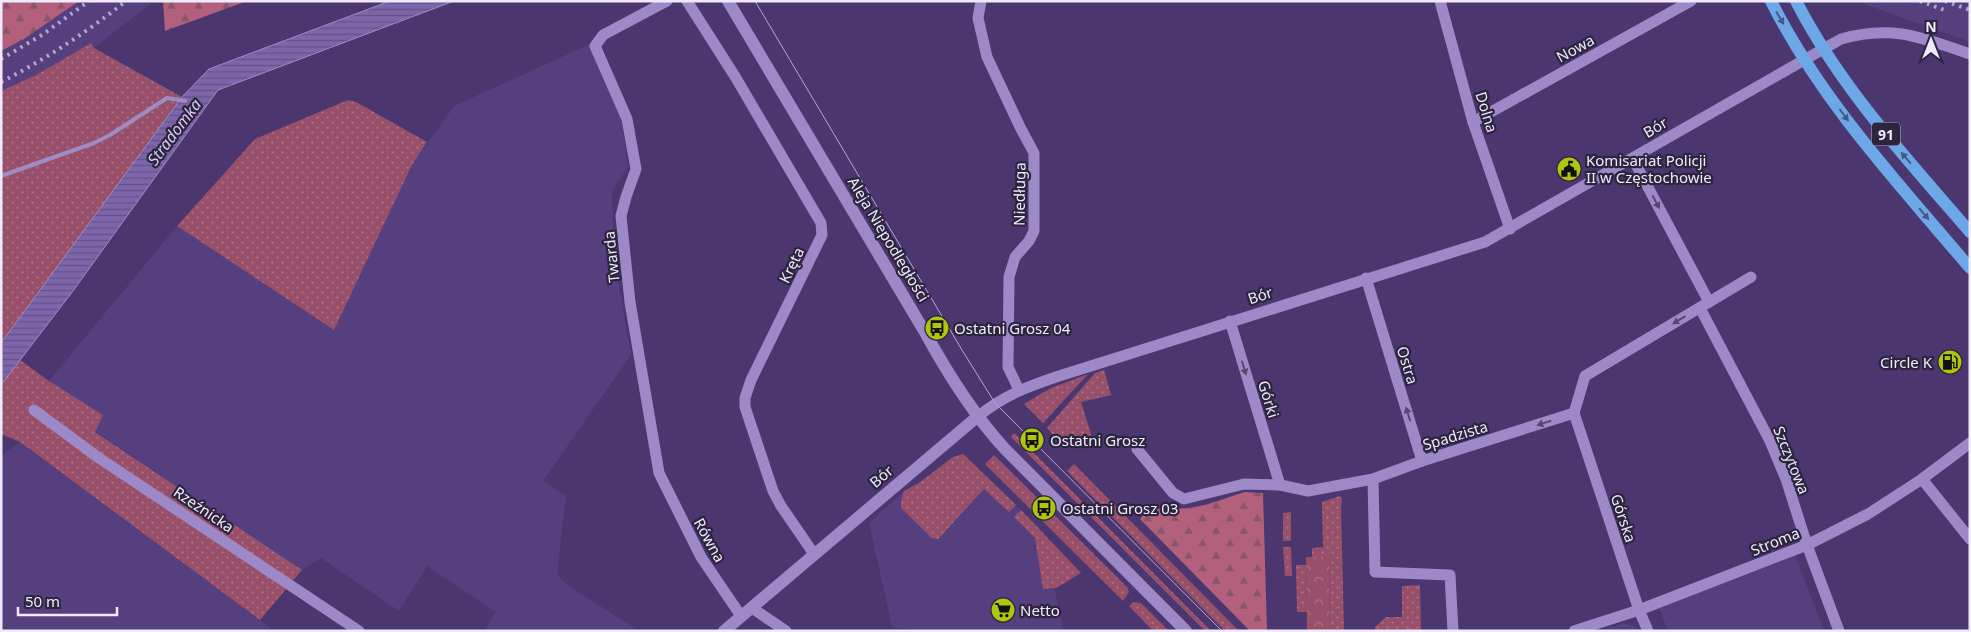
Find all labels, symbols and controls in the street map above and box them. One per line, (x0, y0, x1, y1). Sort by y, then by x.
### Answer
one-way arrow (1776, 11, 1784, 26)
north arrow (1906, 15, 1956, 65)
text: N (1925, 17, 1937, 36)
street label: Nowa (1552, 29, 1598, 67)
street label: Dolna (1471, 89, 1503, 135)
water label: Stradomka (142, 94, 206, 170)
one-way arrow (1839, 108, 1850, 121)
street label: Bór (1639, 112, 1671, 142)
road number: 91 (1872, 122, 1900, 146)
place label: Komisariat Policji II w Częstochowie (1586, 150, 1712, 187)
one-way arrow (1901, 152, 1912, 165)
public building icon: Komisariat Policji II w Częstochowie (1556, 156, 1582, 182)
street label: Niedługa (1008, 162, 1030, 226)
street label: Aleja Niepodległości (844, 173, 934, 305)
one-way arrow (1652, 194, 1660, 209)
one-way arrow (1919, 208, 1930, 221)
street label: Twarda (598, 230, 624, 284)
street label: Kręta (774, 244, 808, 286)
street label: Bór (1245, 282, 1275, 308)
bus stop icon: Ostatni Grosz 04 (924, 315, 950, 341)
one-way arrow (1673, 315, 1686, 324)
place label: Ostatni Grosz 04 (954, 318, 1071, 338)
street label: Ostra (1393, 344, 1423, 386)
fuel station icon: Circle K (1937, 349, 1963, 375)
place label: Circle K (1880, 352, 1933, 372)
one-way arrow (1241, 361, 1249, 376)
street label: Górki (1254, 378, 1284, 420)
one-way arrow (1403, 406, 1411, 421)
street label: Spadzista (1420, 416, 1490, 454)
one-way arrow (1537, 419, 1552, 427)
street label: Szczytowa (1769, 423, 1815, 497)
bus stop icon: Ostatni Grosz (1019, 427, 1045, 453)
place label: Ostatni Grosz (1050, 430, 1145, 450)
street label: Bór (865, 460, 897, 492)
street label: Rzeźnicka (170, 482, 238, 536)
street label: Górska (1607, 491, 1641, 545)
bus stop icon: Ostatni Grosz 03 (1031, 495, 1057, 521)
place label: Ostatni Grosz 03 (1062, 498, 1178, 518)
street label: Równa (690, 514, 730, 566)
street label: Stroma (1748, 522, 1802, 560)
scale bar (18, 584, 116, 616)
text: 50 m (25, 591, 60, 611)
supermarket icon: Netto (990, 597, 1016, 623)
place label: Netto (1020, 600, 1060, 620)

